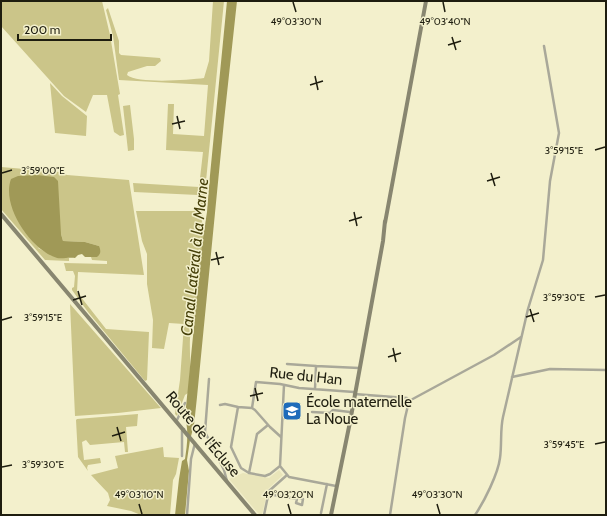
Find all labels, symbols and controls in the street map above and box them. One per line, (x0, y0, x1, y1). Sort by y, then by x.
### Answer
text: 49°03'30"N (270, 15, 322, 28)
text: 49°03'40"N (419, 15, 471, 28)
scale bar (18, 16, 111, 42)
text: 200 m (24, 22, 60, 37)
text: 3°59'15"E (545, 144, 584, 157)
text: 3°59'00"E (21, 164, 65, 177)
water label: Canal Latéral à la Marne (177, 177, 212, 337)
text: 3°59'30"E (543, 291, 586, 304)
text: 3°59'15"E (24, 311, 63, 324)
street label: Rue du Han (269, 363, 343, 389)
street label: Route de l'Écluse (162, 387, 245, 481)
place label: École maternelle La Noue (306, 392, 412, 428)
school or university icon: École maternelle La Noue (281, 400, 303, 422)
text: 3°59'45"E (544, 438, 585, 451)
text: 3°59'30"E (22, 458, 65, 471)
text: 49°03'10"N (115, 488, 163, 501)
text: 49°03'20"N (263, 488, 313, 501)
text: 49°03'30"N (411, 488, 463, 501)

